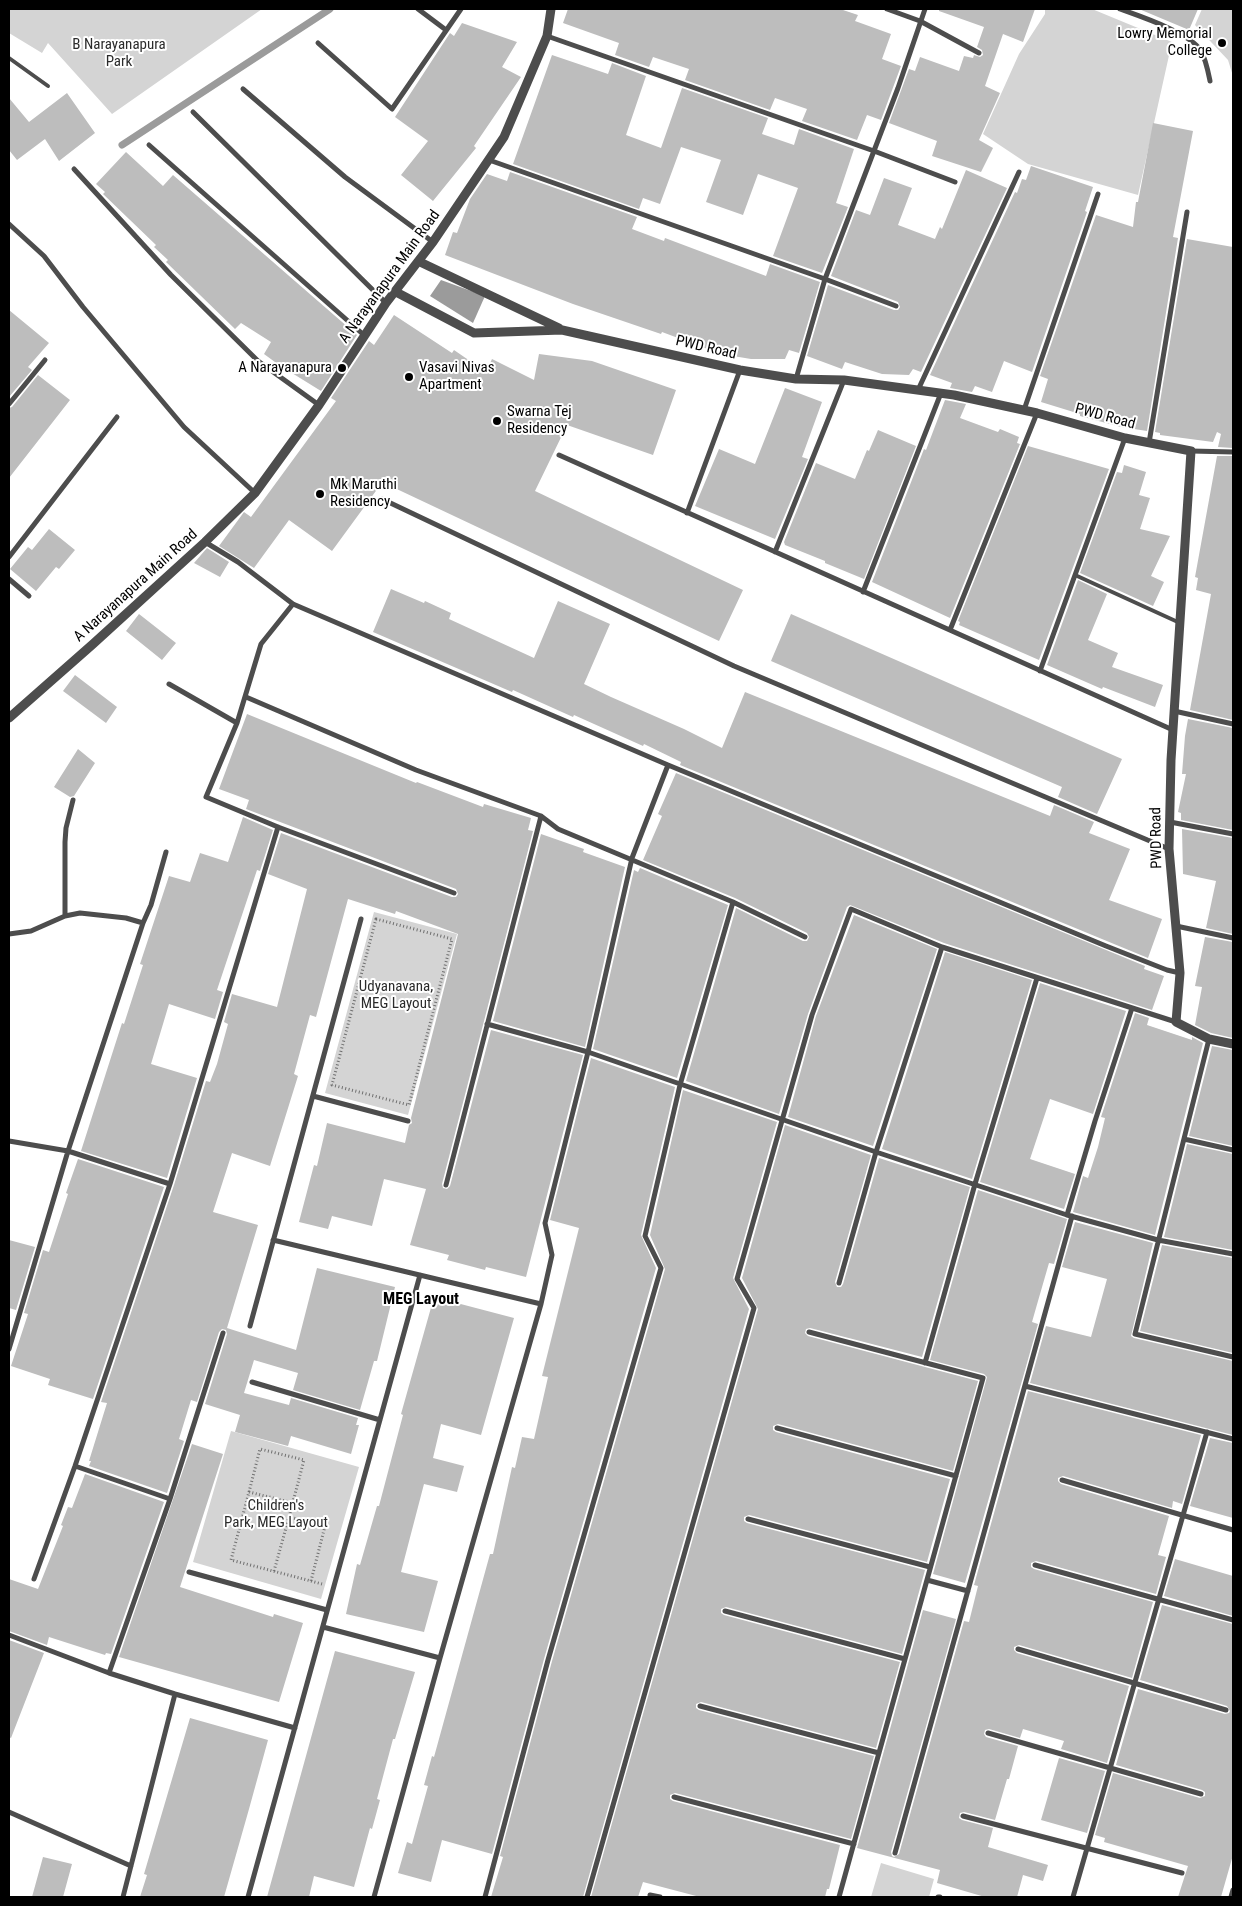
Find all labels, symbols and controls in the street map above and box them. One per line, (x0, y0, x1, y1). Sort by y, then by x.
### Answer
place label: Lowry Memorial College (1117, 25, 1212, 60)
park label: B Narayanapura Park (72, 36, 166, 71)
marker: Lowry Memorial College (1216, 37, 1228, 49)
street label: A Narayanapura Main Road (336, 207, 444, 347)
street label: PWD Road (674, 332, 738, 364)
place label: A Narayanapura (238, 359, 332, 377)
place label: Vasavi Nivas Apartment (419, 359, 495, 394)
marker: A Narayanapura (336, 362, 348, 374)
marker: Vasavi Nivas Apartment (403, 371, 415, 383)
street label: PWD Road (1073, 400, 1137, 434)
place label: Swarna Tej Residency (507, 403, 572, 438)
marker: Swarna Tej Residency (491, 415, 503, 427)
place label: Mk Maruthi Residency (330, 476, 397, 511)
marker: Mk Maruthi Residency (314, 488, 326, 500)
street label: A Narayanapura Main Road (71, 526, 201, 646)
street label: PWD Road (1147, 807, 1167, 869)
park label: Udyanavana, MEG Layout (359, 978, 433, 1013)
district label: MEG Layout (383, 1290, 459, 1310)
park label: Children's Park, MEG Layout (224, 1497, 328, 1532)

